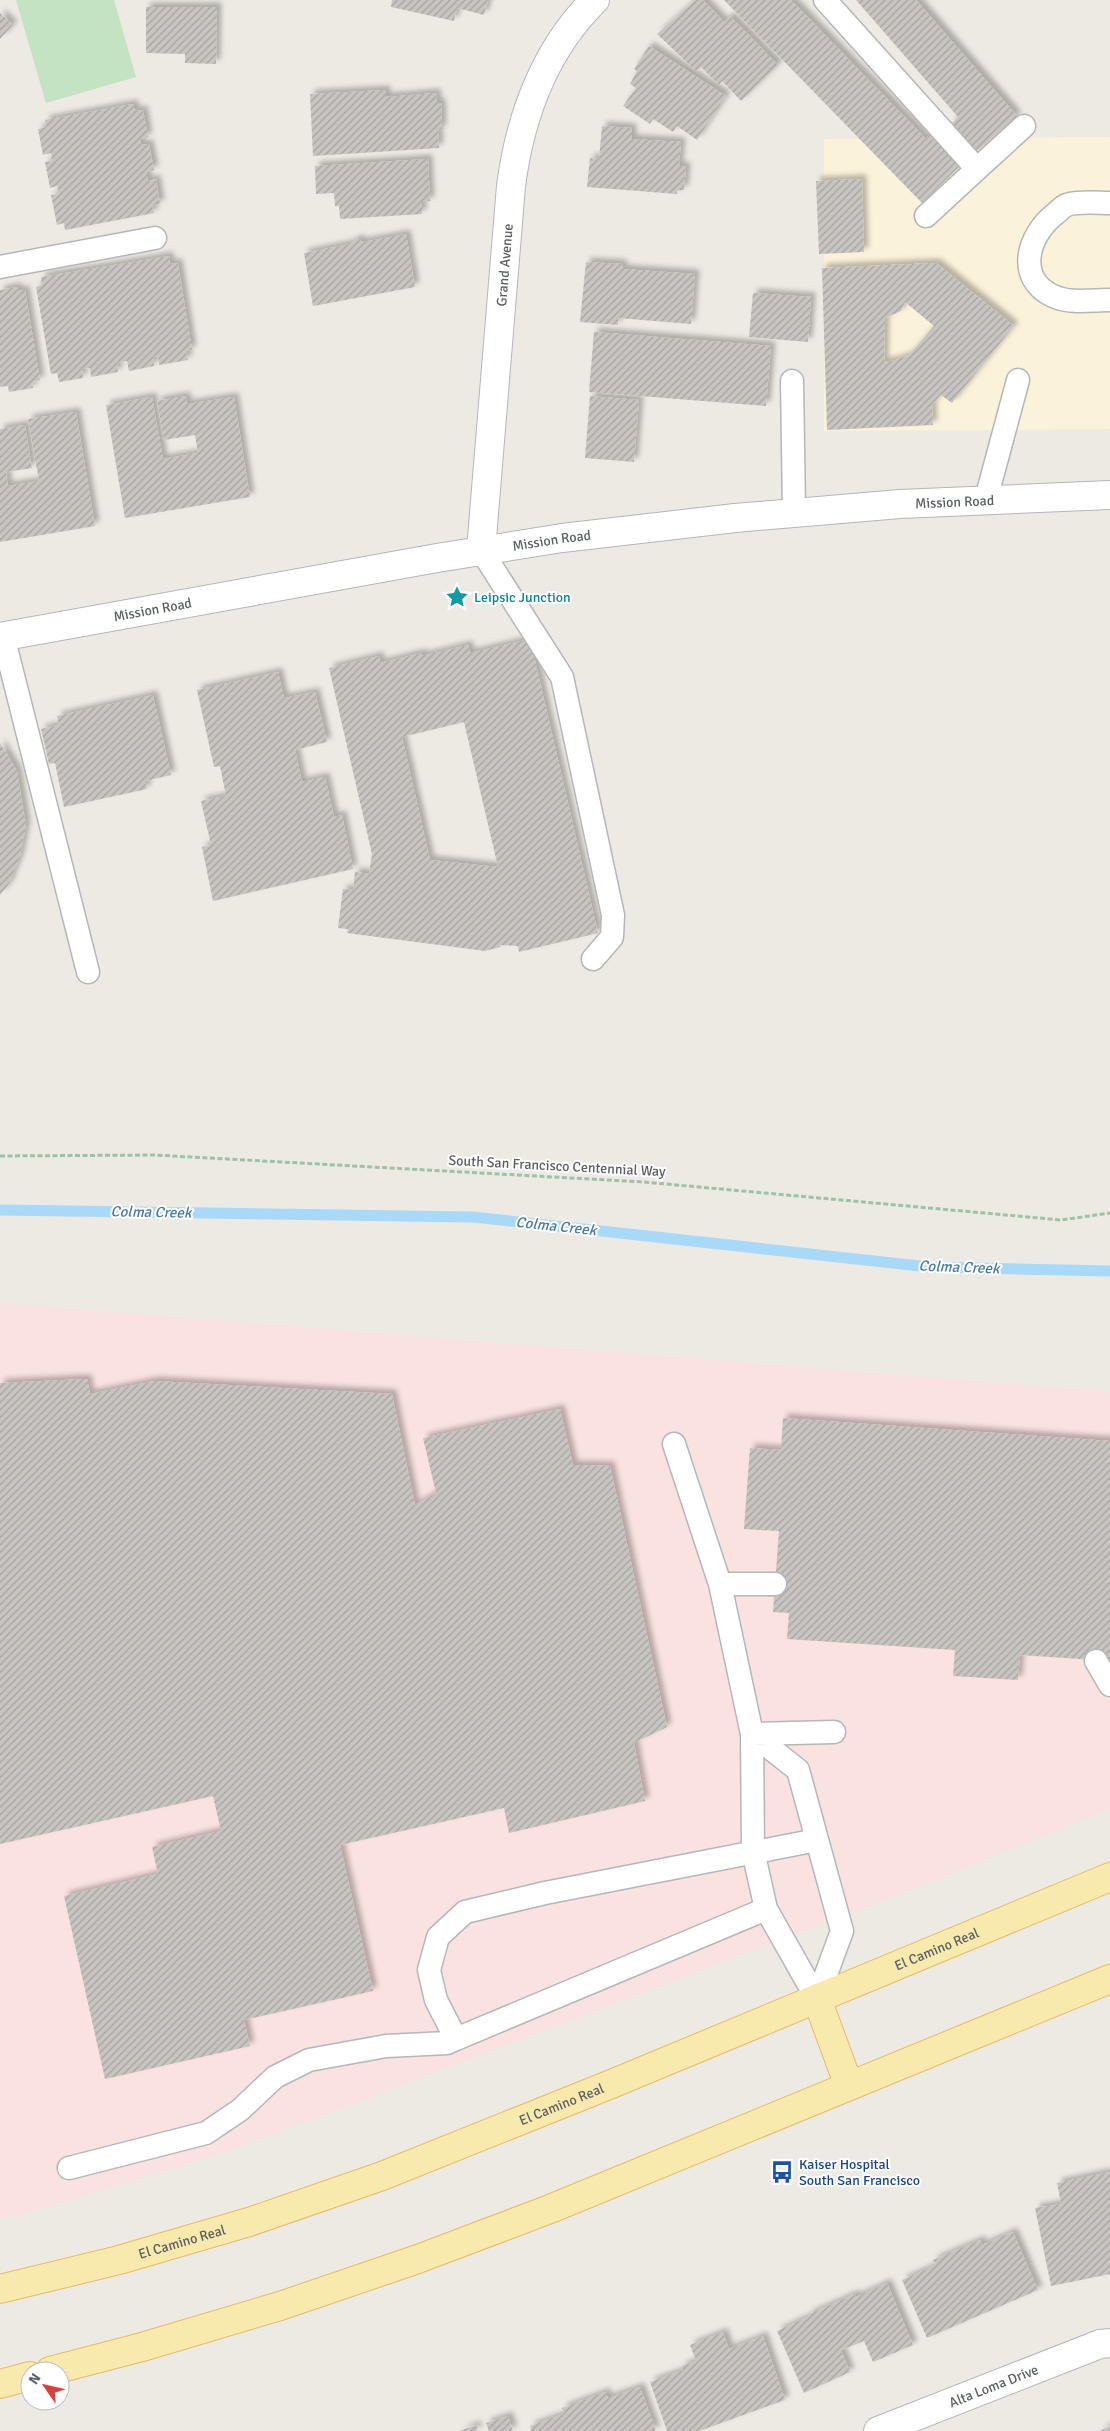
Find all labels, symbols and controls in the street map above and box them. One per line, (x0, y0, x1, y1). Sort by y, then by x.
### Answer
street label: Grand Avenue (493, 223, 516, 307)
street label: Mission Road (915, 491, 994, 512)
street label: Mission Road (511, 526, 592, 554)
place icon: Leipsic Junction (444, 584, 470, 610)
place label: Leipsic Junction (474, 589, 571, 606)
street label: Mission Road (112, 594, 193, 625)
street label: South San Francisco Centennial Way (448, 1152, 666, 1180)
water label: Colma Creek (110, 1202, 193, 1222)
water label: Colma Creek (515, 1213, 599, 1239)
water label: Colma Creek (918, 1257, 1001, 1277)
street label: El Camino Real (892, 1924, 982, 1974)
street label: El Camino Real (517, 2079, 606, 2129)
place label: Kaiser Hospital South San Francisco (799, 2156, 920, 2189)
bus stop icon: Kaiser Hospital South San Francisco (769, 2159, 795, 2185)
street label: El Camino Real (136, 2221, 227, 2262)
north arrow (20, 2361, 70, 2411)
street label: Alta Loma Drive (946, 2361, 1040, 2411)
text: N (25, 2370, 44, 2388)

